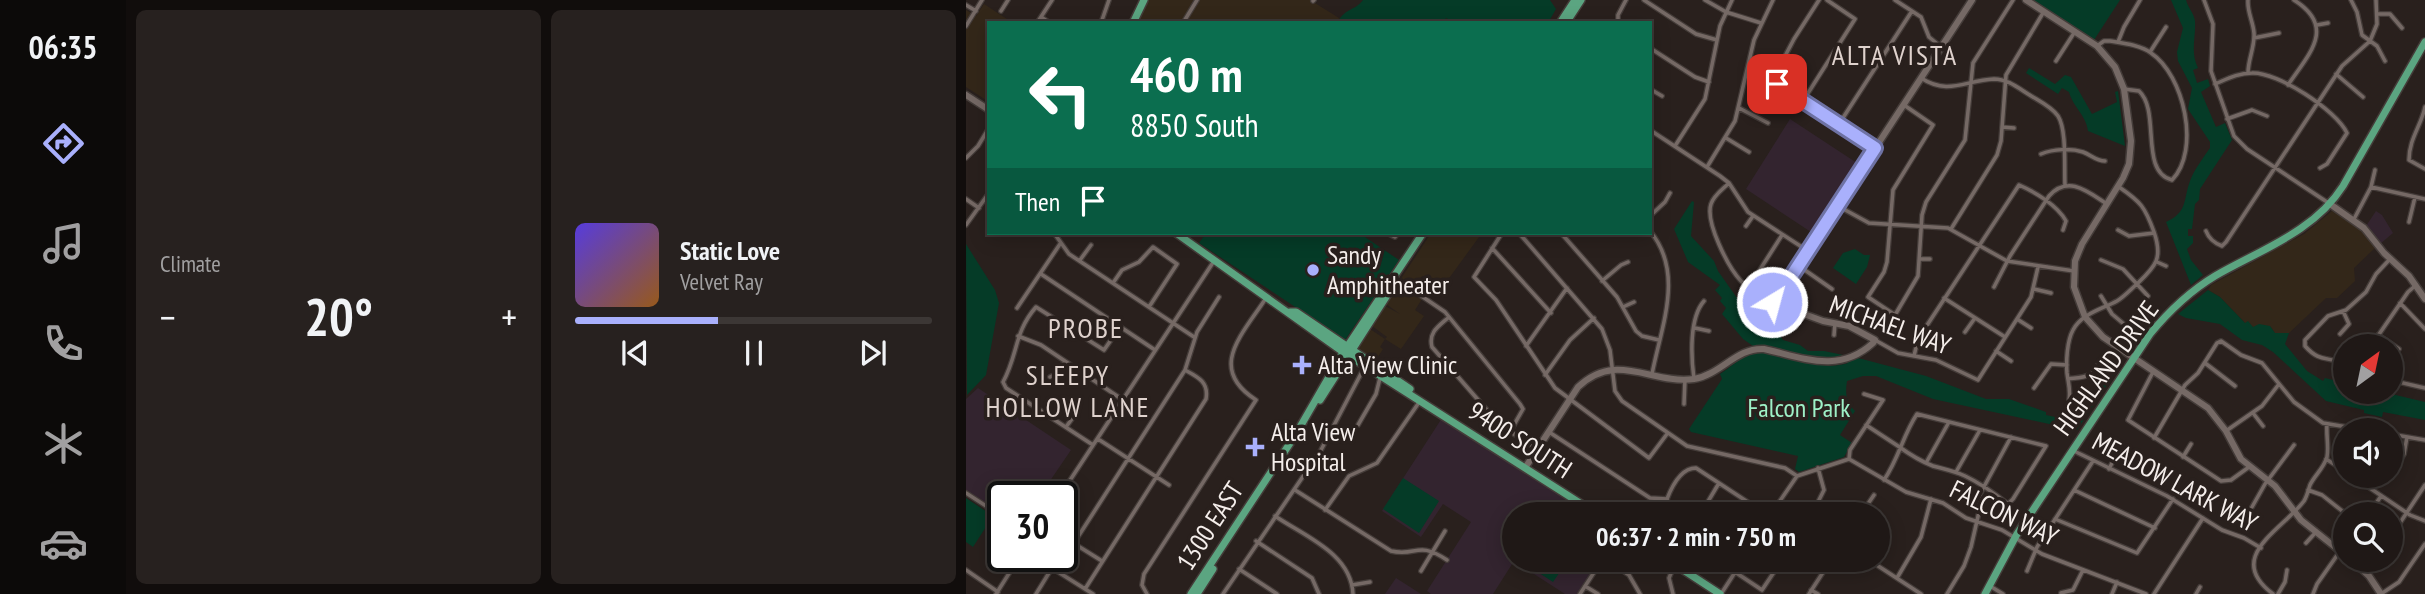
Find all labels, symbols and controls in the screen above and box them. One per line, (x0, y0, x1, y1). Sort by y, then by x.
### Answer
text: 06:35 (28, 26, 98, 68)
district label: ALTA VISTA (1832, 36, 1958, 73)
text: 460 m (1130, 42, 1243, 106)
icon: left (1015, 49, 1106, 140)
pin (1747, 54, 1807, 114)
icon: arrive (1758, 65, 1796, 103)
text: 8850 South (1130, 104, 1259, 146)
icon: directions (39, 119, 88, 168)
icon: arrive (1074, 182, 1112, 220)
text: Then (1015, 185, 1060, 218)
icon: music (39, 219, 88, 268)
text: Static Love (680, 234, 780, 267)
place label: Sandy Amphitheater (1327, 238, 1449, 301)
text: Climate (160, 249, 221, 278)
marker: Sandy Amphitheater (1305, 262, 1321, 278)
position arrow (1735, 265, 1809, 339)
text: Velvet Ray (680, 267, 763, 296)
text: 20° (304, 283, 373, 350)
street label: MICHAEL WAY (1825, 287, 1955, 362)
text: − (160, 292, 176, 341)
text: + (501, 292, 517, 341)
street label: HIGHLAND DRIVE (2046, 294, 2166, 442)
district label: PROBE (1048, 309, 1124, 346)
icon: phone (39, 319, 88, 368)
icon: previous (616, 334, 654, 372)
icon: pause (735, 334, 773, 372)
icon: next (854, 334, 892, 372)
north arrow (2333, 334, 2403, 404)
map controls (2333, 334, 2403, 572)
place label: Alta View Clinic (1318, 348, 1457, 381)
marker: Alta View Clinic (1292, 355, 1312, 375)
district label: SLEEPY HOLLOW LANE (985, 356, 1151, 425)
park label: Falcon Park (1748, 391, 1850, 424)
street label: 9400 SOUTH (1462, 394, 1578, 485)
place label: Alta View Hospital (1271, 415, 1356, 478)
button: sound (2333, 418, 2403, 488)
icon: climate (39, 419, 88, 468)
street label: MEADOW LARK WAY (2087, 424, 2264, 539)
marker: Alta View Hospital (1245, 437, 1265, 457)
street label: FALCON WAY (1945, 472, 2064, 553)
street label: 1300 EAST (1169, 475, 1250, 576)
speed limit sign: 30 (987, 481, 1078, 572)
button: search (2333, 502, 2403, 572)
icon: car (39, 519, 88, 568)
text: 06:37 · 2 min · 750 m (1596, 520, 1796, 553)

